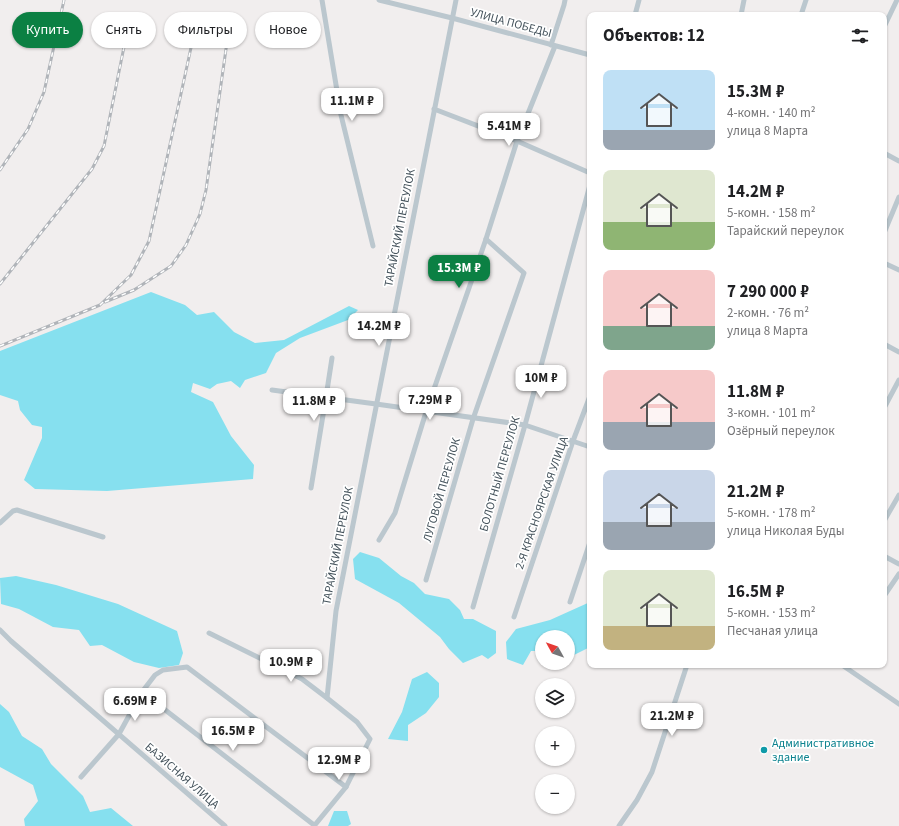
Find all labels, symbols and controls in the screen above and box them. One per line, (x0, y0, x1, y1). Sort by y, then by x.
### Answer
street label: УЛИЦА ПОБЕДЫ (468, 4, 554, 42)
chip: Купить (12, 12, 83, 48)
chip: Снять (91, 12, 156, 48)
chip: Фильтры (164, 12, 247, 48)
chip: Новое (255, 12, 321, 48)
text: Объектов: 12 (603, 24, 705, 48)
icon: filters (849, 25, 871, 47)
text: 15.3M ₽ (727, 80, 784, 104)
icon: home (635, 86, 683, 134)
pin: 11.1M ₽ (315, 88, 389, 122)
text: 11.1M ₽ (330, 92, 374, 110)
text: 4-комн. · 140 m² (727, 104, 816, 122)
pin: 5.41M ₽ (472, 113, 546, 147)
text: 5.41M ₽ (487, 117, 531, 135)
text: улица 8 Марта (727, 122, 808, 140)
street label: ТАРАЙСКИЙ ПЕРЕУЛОК (380, 167, 420, 289)
text: 14.2M ₽ (727, 180, 784, 204)
icon: home (635, 186, 683, 234)
text: 5-комн. · 158 m² (727, 204, 816, 222)
text: Тарайский переулок (727, 222, 844, 240)
pin: 15.3M ₽ (422, 255, 496, 289)
text: 15.3M ₽ (437, 259, 481, 277)
text: 7 290 000 ₽ (727, 280, 809, 304)
icon: home (635, 286, 683, 334)
text: 2-комн. · 76 m² (727, 304, 809, 322)
pin: 14.2M ₽ (342, 313, 416, 347)
text: 14.2M ₽ (357, 317, 401, 335)
text: улица 8 Марта (727, 322, 808, 340)
pin: 10M ₽ (513, 365, 569, 399)
text: 10M ₽ (524, 369, 558, 387)
text: 11.8M ₽ (727, 380, 784, 404)
icon: home (635, 386, 683, 434)
pin: 7.29M ₽ (393, 387, 467, 421)
pin: 11.8M ₽ (277, 388, 351, 422)
text: 7.29M ₽ (408, 391, 452, 409)
text: 11.8M ₽ (292, 392, 336, 410)
text: 3-комн. · 101 m² (727, 404, 816, 422)
street label: БОЛОТНЫЙ ПЕРЕУЛОК (475, 414, 525, 534)
text: Озёрный переулок (727, 422, 835, 440)
street label: 2-Я КРАСНОЯРСКАЯ УЛИЦА (511, 434, 573, 572)
street label: ЛУГОВОЙ ПЕРЕУЛОК (419, 436, 465, 544)
text: 21.2M ₽ (727, 480, 784, 504)
street label: ТАРАЙСКИЙ ПЕРЕУЛОК (318, 485, 358, 607)
icon: home (635, 486, 683, 534)
text: 5-комн. · 178 m² (727, 504, 816, 522)
text: улица Николая Буды (727, 522, 845, 540)
text: 16.5M ₽ (727, 580, 784, 604)
icon: home (635, 586, 683, 634)
text: 5-комн. · 153 m² (727, 604, 816, 622)
text: Песчаная улица (727, 622, 818, 640)
north arrow (535, 630, 575, 670)
map controls (535, 630, 575, 814)
pin: 10.9M ₽ (254, 649, 328, 683)
text: 10.9M ₽ (269, 653, 313, 671)
button: layers (535, 678, 575, 718)
pin: 6.69M ₽ (98, 688, 172, 722)
text: 6.69M ₽ (113, 692, 157, 710)
pin: 21.2M ₽ (635, 703, 709, 737)
text: 21.2M ₽ (650, 707, 694, 725)
pin: 16.5M ₽ (196, 718, 270, 752)
text: 16.5M ₽ (211, 722, 255, 740)
button: + (535, 726, 575, 766)
place label: Административное здание (772, 735, 874, 766)
street label: БАЗИСНАЯ УЛИЦА (141, 739, 223, 813)
marker: Административное здание (759, 745, 769, 755)
pin: 12.9M ₽ (302, 747, 376, 781)
text: 12.9M ₽ (317, 751, 361, 769)
button: − (535, 774, 575, 814)

